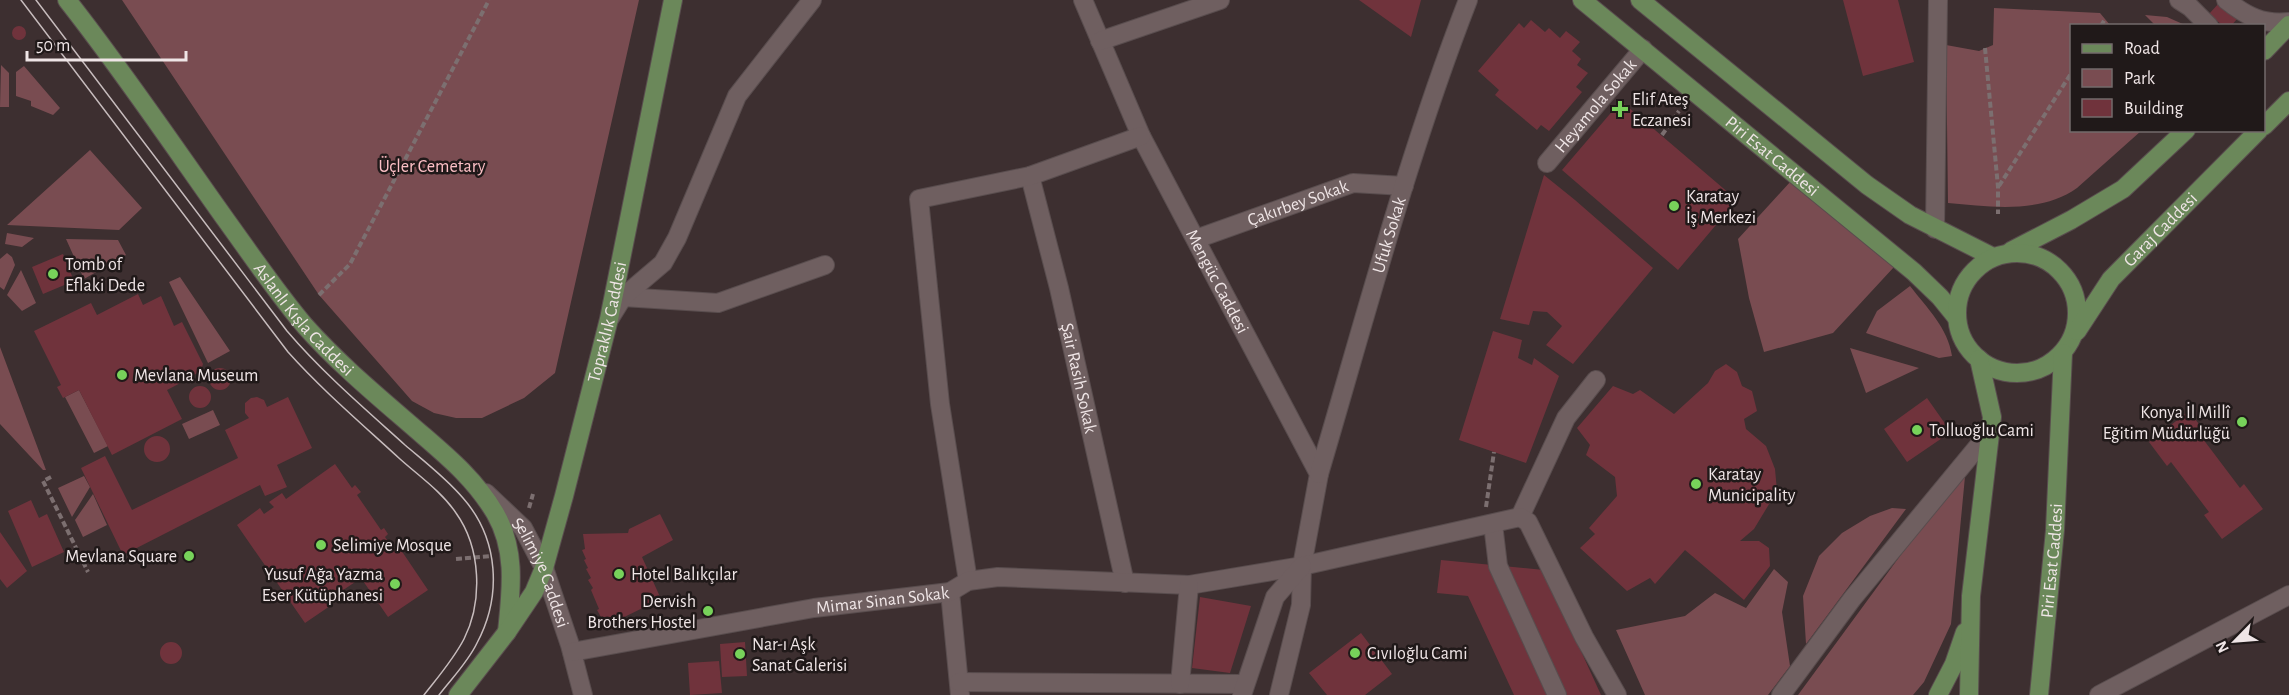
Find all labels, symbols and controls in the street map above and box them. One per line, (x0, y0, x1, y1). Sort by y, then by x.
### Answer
scale bar (27, 24, 186, 62)
legend (2070, 24, 2265, 132)
text: 50 m (36, 37, 70, 55)
text: Road (2124, 40, 2160, 58)
street label: Heyamola Sokak (1552, 55, 1641, 157)
text: Park (2124, 70, 2156, 88)
place label: Elif Ateş Eczanesi (1632, 91, 1691, 130)
text: Building (2124, 100, 2184, 118)
marker: Elif Ateş Eczanesi (1613, 102, 1627, 116)
street label: Piri Esat Caddesi (1721, 113, 1822, 200)
park label: Üçler Cemetary (379, 156, 486, 176)
street label: Çakırbey Sokak (1245, 177, 1352, 230)
place label: Karatay İş Merkezi (1686, 188, 1756, 227)
street label: Garaj Caddesi (2121, 190, 2201, 271)
street label: Ufuk Sokak (1370, 194, 1410, 275)
marker: Karatay İş Merkezi (1667, 199, 1681, 213)
street label: Mengüc Caddesi (1182, 227, 1251, 337)
place label: Tomb of Eflaki Dede (65, 256, 145, 295)
street label: Aslanlı Kışla Caddesi (250, 260, 357, 380)
street label: Topraklık Caddesi (585, 260, 630, 385)
marker: Tomb of Eflaki Dede (46, 267, 60, 281)
street label: Şair Rasih Sokak (1057, 321, 1099, 436)
place label: Mevlana Museum (134, 367, 258, 385)
marker: Mevlana Museum (115, 368, 129, 382)
place label: Konya İl Millî Eğitim Müdürlüğü (2103, 402, 2231, 443)
marker: Konya İl Millî Eğitim Müdürlüğü (2235, 415, 2249, 429)
place label: Tolluoğlu Cami (1929, 422, 2034, 440)
marker: Tolluoğlu Cami (1910, 423, 1924, 437)
place label: Karatay Municipality (1708, 466, 1796, 505)
marker: Karatay Municipality (1689, 477, 1703, 491)
street label: Piri Esat Caddesi (2039, 503, 2066, 619)
street label: Selimiye Caddesi (508, 515, 571, 630)
place label: Selimiye Mosque (333, 537, 452, 555)
marker: Selimiye Mosque (314, 538, 328, 552)
place label: Mevlana Square (65, 548, 177, 566)
marker: Mevlana Square (182, 549, 196, 563)
place label: Yusuf Ağa Yazma Eser Kütüphanesi (262, 566, 383, 605)
place label: Hotel Balıkçılar (631, 566, 738, 584)
marker: Hotel Balıkçılar (612, 567, 626, 581)
marker: Yusuf Ağa Yazma Eser Kütüphanesi (388, 577, 402, 591)
street label: Mimar Sinan Sokak (815, 584, 951, 618)
place label: Dervish Brothers Hostel (587, 593, 696, 632)
marker: Dervish Brothers Hostel (701, 604, 715, 618)
north arrow (2205, 611, 2265, 671)
place label: Nar-ı Aşk Sanat Galerisi (752, 636, 847, 675)
text: N (2213, 638, 2232, 655)
place label: Cıvıloğlu Cami (1367, 645, 1468, 663)
marker: Cıvıloğlu Cami (1348, 646, 1362, 660)
marker: Nar-ı Aşk Sanat Galerisi (733, 647, 747, 661)

